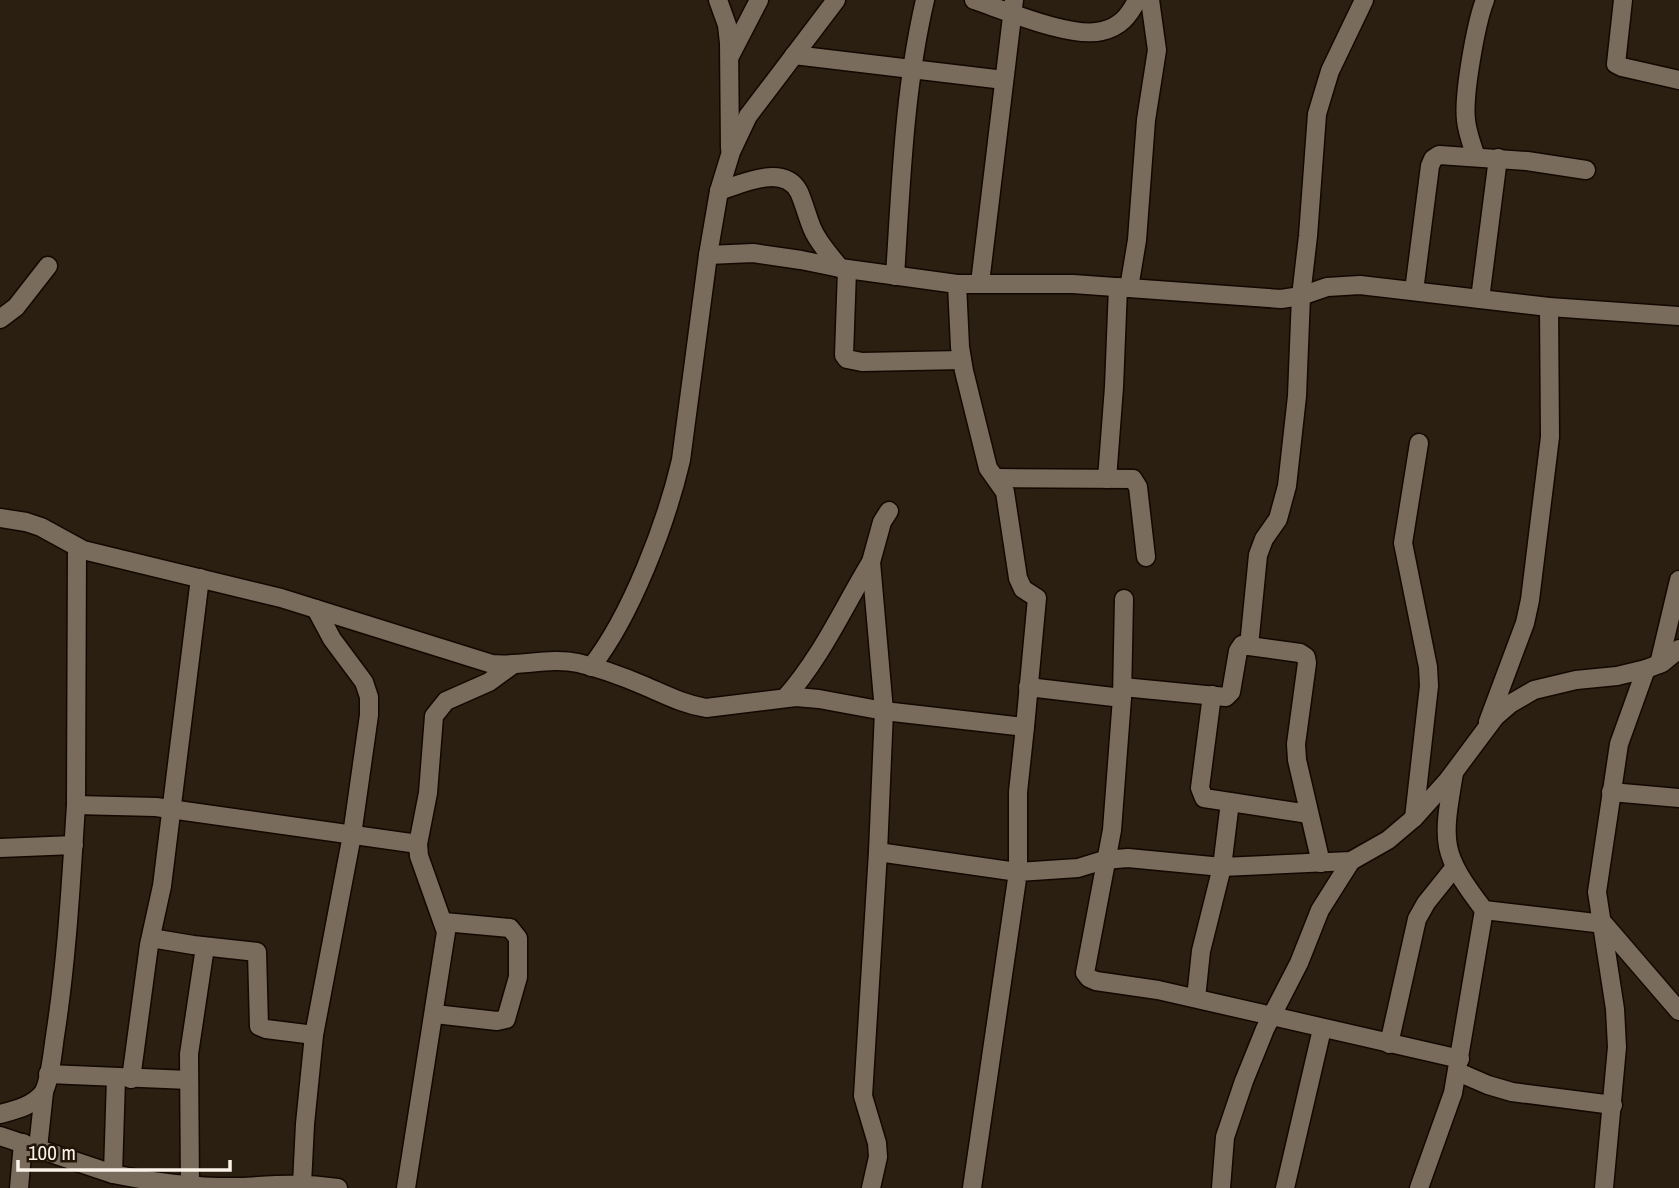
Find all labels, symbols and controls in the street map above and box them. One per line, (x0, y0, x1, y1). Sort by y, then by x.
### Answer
scale bar (18, 1128, 229, 1172)
text: 100 m (28, 1138, 76, 1167)

